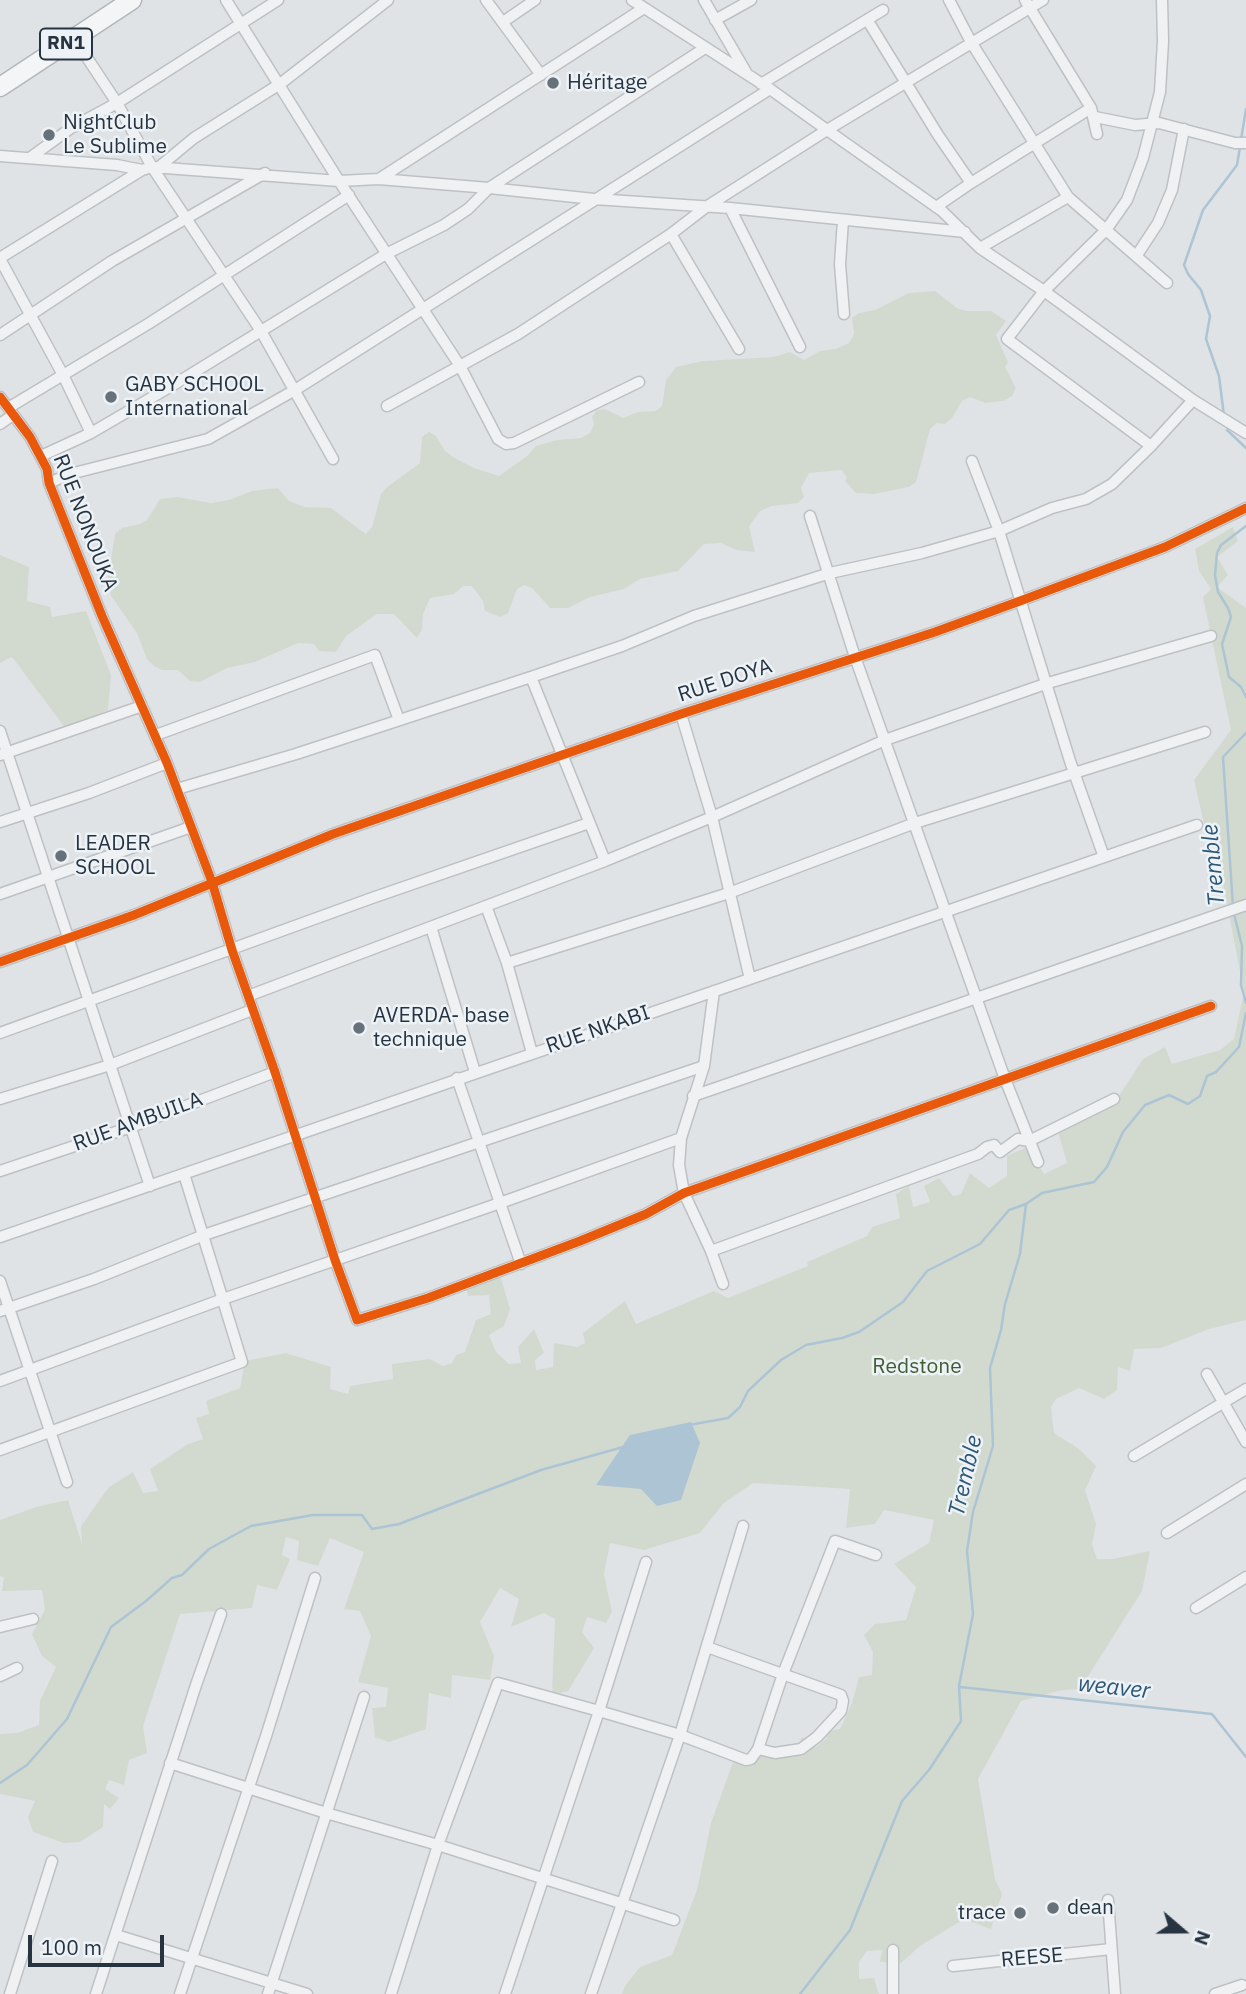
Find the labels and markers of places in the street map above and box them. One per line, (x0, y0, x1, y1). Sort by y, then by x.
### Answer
place label: Héritage (567, 70, 647, 96)
marker: Héritage (545, 75, 561, 91)
place label: NightClub Le Sublime (63, 110, 167, 160)
marker: NightClub Le Sublime (41, 127, 57, 143)
place label: GABY SCHOOL International (125, 372, 264, 422)
marker: GABY SCHOOL International (103, 389, 119, 405)
place label: LEADER SCHOOL (75, 831, 155, 881)
marker: LEADER SCHOOL (53, 848, 69, 864)
place label: AVERDA- base technique (373, 1003, 509, 1053)
marker: AVERDA- base technique (351, 1020, 367, 1036)
place label: dean (1067, 1895, 1114, 1921)
place label: trace (958, 1900, 1006, 1926)
marker: dean (1045, 1900, 1061, 1916)
marker: trace (1012, 1905, 1028, 1921)

